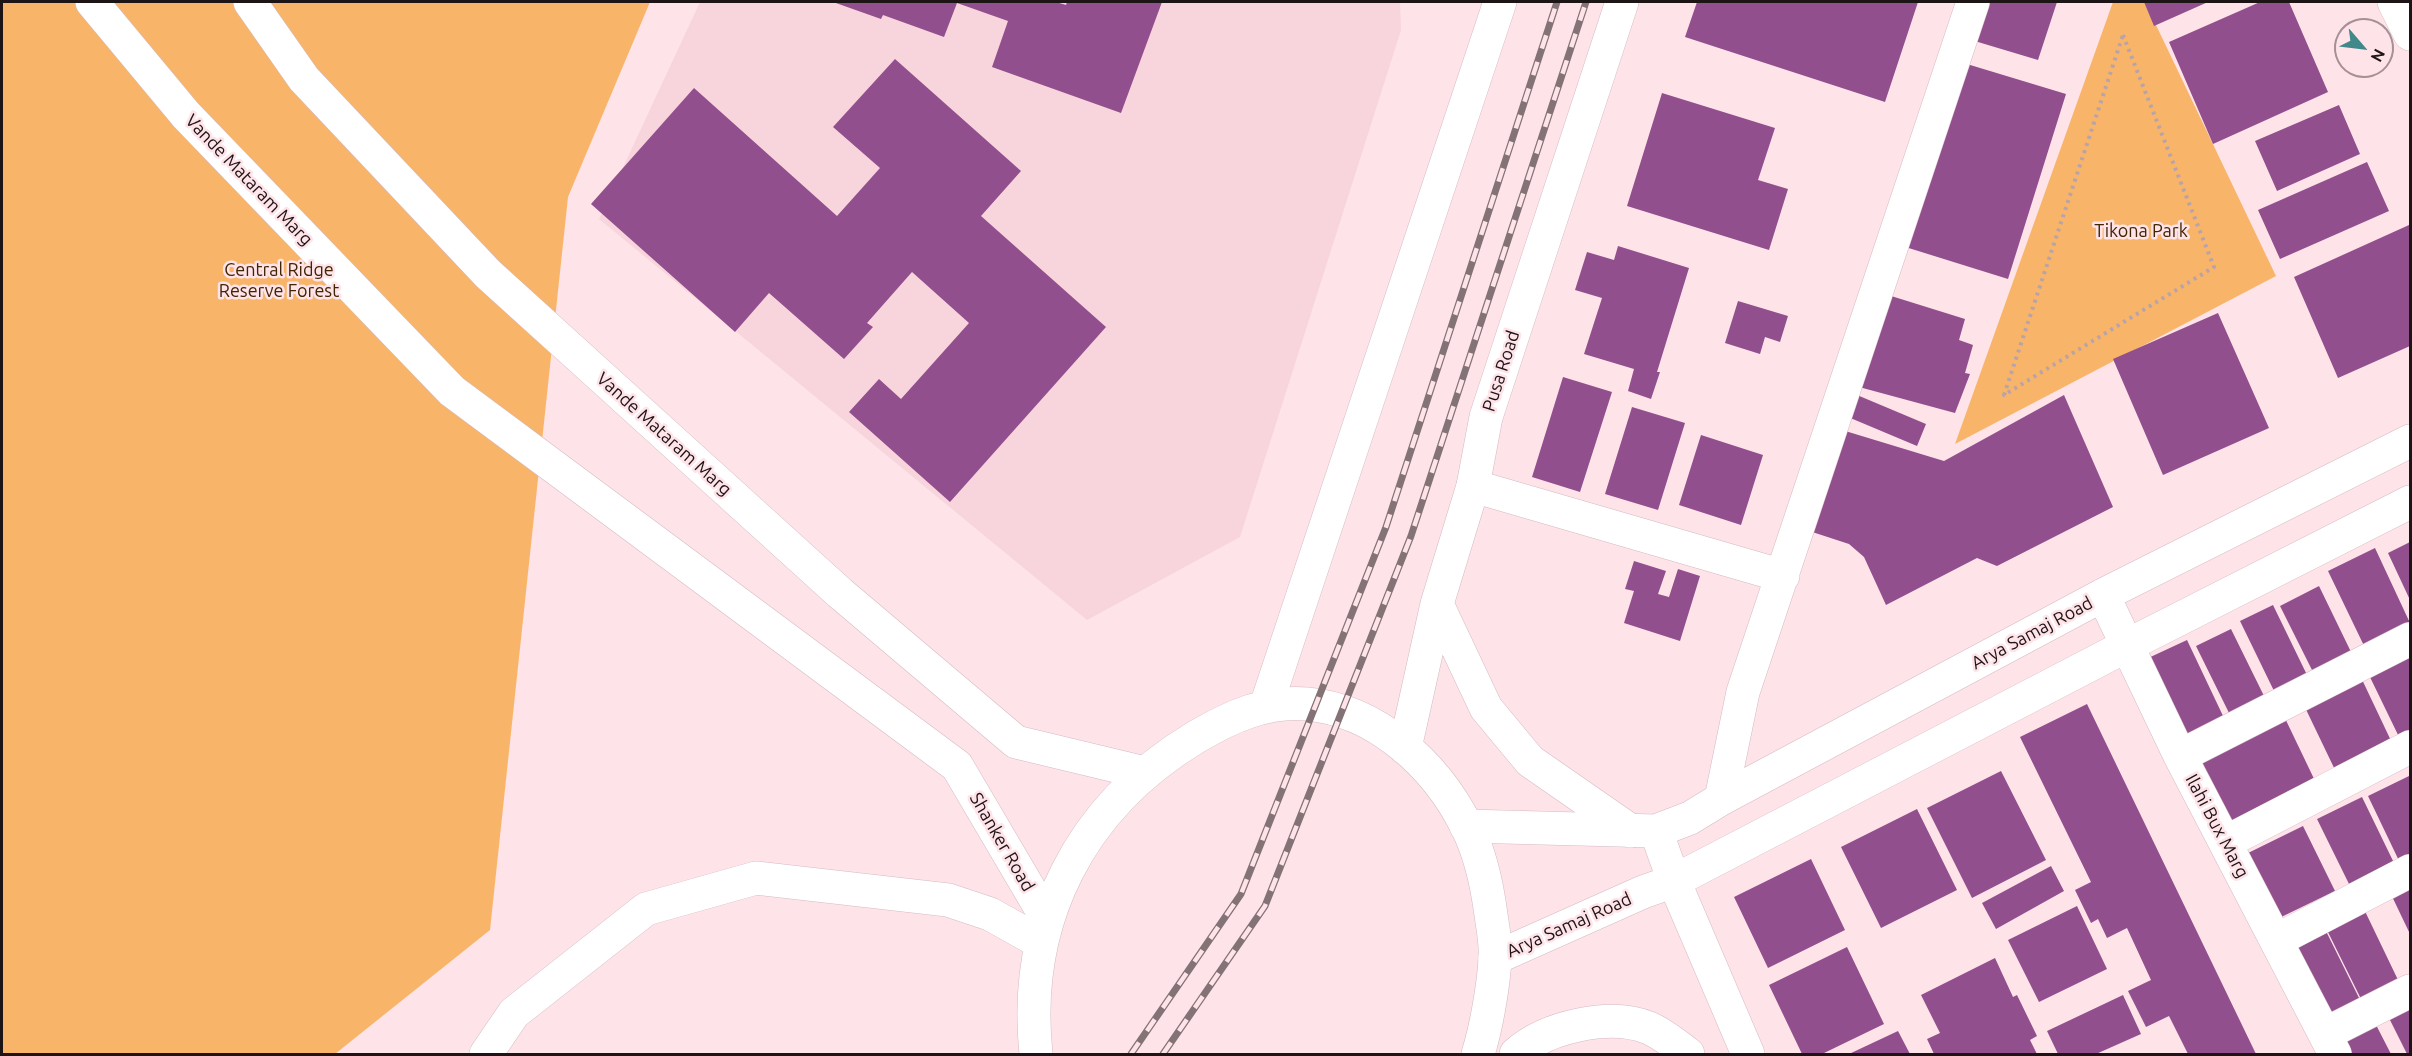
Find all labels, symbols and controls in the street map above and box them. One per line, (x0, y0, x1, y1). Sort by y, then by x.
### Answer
north arrow (2334, 18, 2394, 78)
text: N (2367, 46, 2389, 65)
street label: Vande Mataram Marg (181, 110, 317, 250)
park label: Tikona Park (2094, 220, 2188, 242)
park label: Central Ridge Reserve Forest (219, 259, 339, 302)
street label: Pusa Road (1478, 328, 1524, 414)
street label: Vande Mataram Marg (592, 368, 736, 500)
street label: Arya Samaj Road (1968, 592, 2096, 674)
street label: Ilahi Bux Marg (2181, 770, 2253, 882)
street label: Shanker Road (965, 789, 1039, 895)
street label: Arya Samaj Road (1503, 888, 1635, 962)

